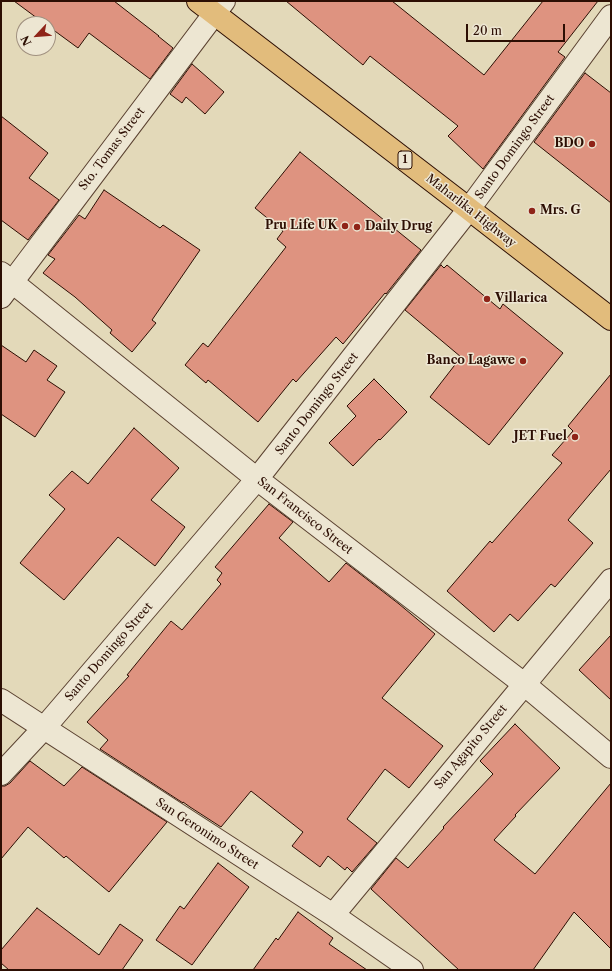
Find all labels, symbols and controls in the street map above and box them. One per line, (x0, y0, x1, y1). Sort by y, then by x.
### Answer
north arrow (16, 16, 56, 56)
scale bar (468, 16, 567, 42)
text: 20 m (473, 23, 502, 38)
text: N (18, 33, 35, 48)
street label: Santo Domingo Street (472, 92, 558, 202)
street label: Sto. Tomas Street (76, 105, 148, 193)
place label: BDO (554, 137, 584, 151)
marker: BDO (587, 139, 597, 149)
road number: 1 (398, 151, 412, 169)
street label: Maharlika Highway (423, 171, 519, 251)
place label: Mrs. G (540, 204, 581, 218)
marker: Mrs. G (527, 206, 537, 216)
place label: Pru Life UK (265, 219, 337, 233)
place label: Daily Drug (365, 220, 432, 234)
marker: Pru Life UK (340, 221, 350, 231)
marker: Daily Drug (352, 222, 362, 232)
place label: Villarica (495, 292, 548, 306)
marker: Villarica (482, 294, 492, 304)
street label: Santo Domingo Street (273, 350, 361, 458)
place label: Banco Lagawe (427, 354, 515, 368)
marker: Banco Lagawe (518, 356, 528, 366)
place label: JET Fuel (514, 430, 567, 444)
marker: JET Fuel (570, 432, 580, 442)
street label: San Francisco Street (255, 474, 355, 558)
street label: Santo Domingo Street (62, 600, 156, 704)
street label: San Agapito Street (432, 702, 510, 792)
street label: San Geronimo Street (153, 795, 261, 873)

